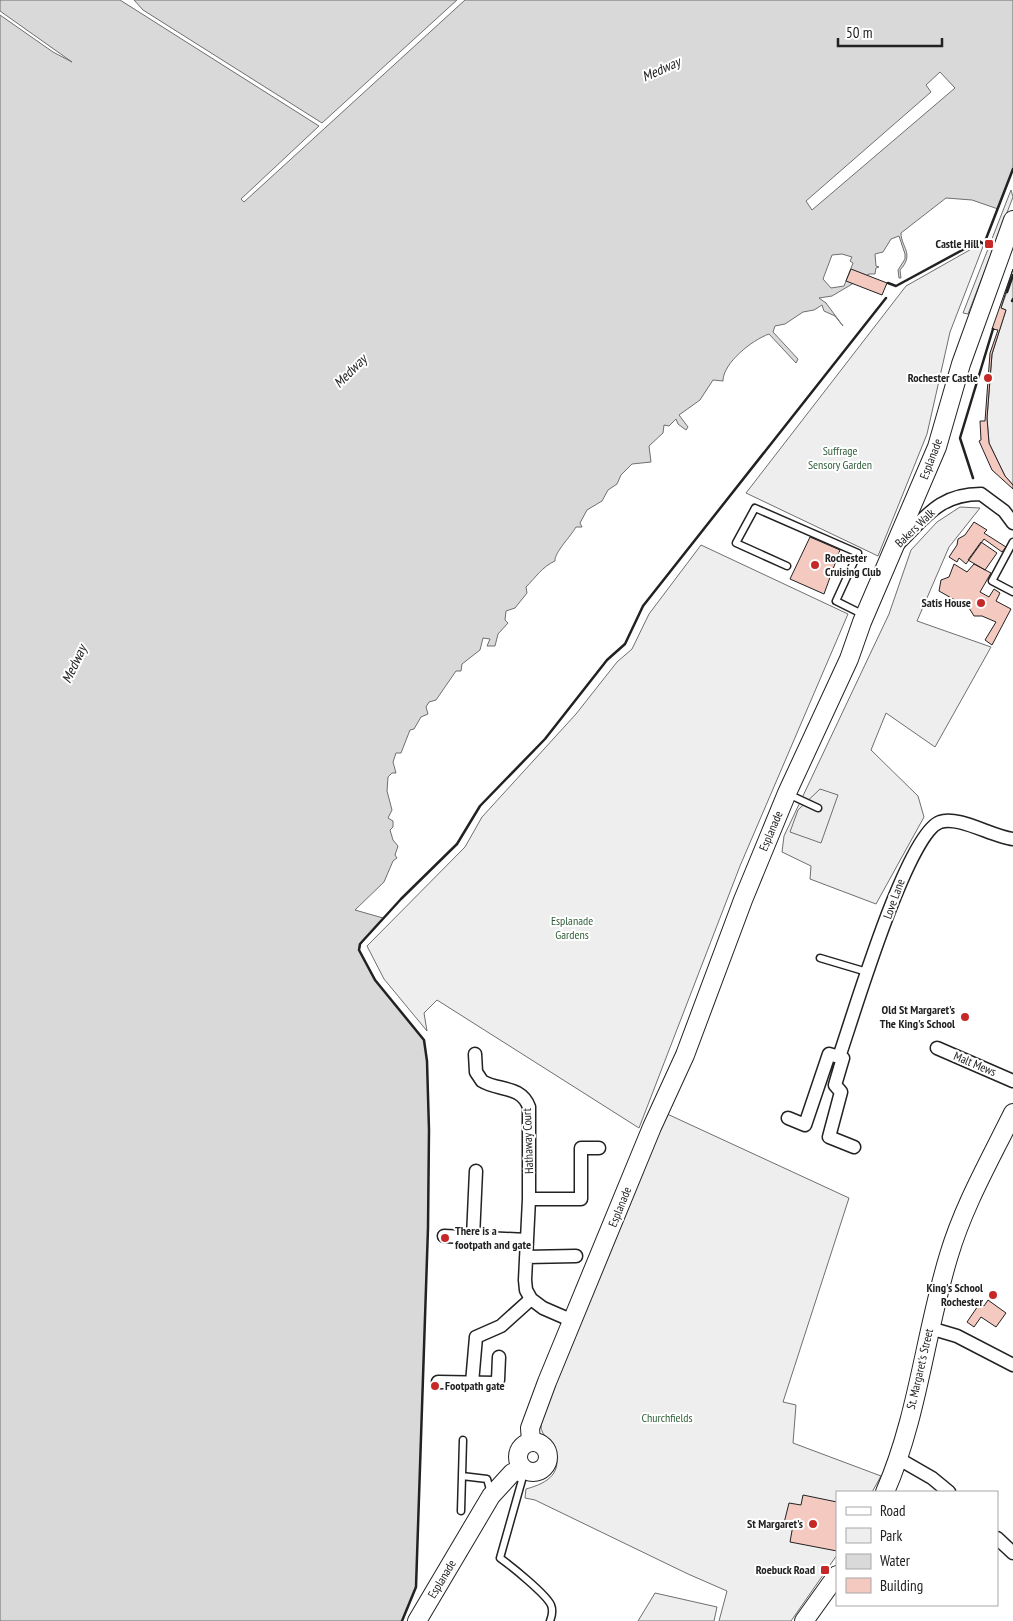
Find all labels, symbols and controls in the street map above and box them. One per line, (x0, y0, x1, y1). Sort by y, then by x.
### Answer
scale bar (838, 15, 942, 47)
text: 50 m (846, 23, 872, 42)
water label: Medway (639, 52, 684, 85)
place label: Castle Hill (936, 236, 979, 251)
marker: Castle Hill (983, 238, 995, 250)
water label: Medway (330, 349, 372, 391)
place label: Rochester Castle (908, 370, 978, 385)
marker: Rochester Castle (982, 372, 994, 384)
street label: Esplanade (916, 436, 945, 481)
park label: Suffrage Sensory Garden (808, 443, 872, 472)
street label: Bakers Walk (892, 505, 938, 550)
place label: Rochester Cruising Club (825, 550, 882, 579)
marker: Rochester Cruising Club (809, 559, 821, 571)
place label: Satis House (921, 595, 971, 610)
marker: Satis House (975, 597, 987, 609)
water label: Medway (57, 641, 91, 686)
street label: Esplanade (755, 808, 786, 853)
street label: Love Lane (879, 877, 908, 921)
park label: Esplanade Gardens (551, 913, 593, 942)
place label: Old St Margaret's The King's School (880, 1002, 955, 1031)
marker: Old St Margaret's The King's School (959, 1011, 971, 1023)
street label: Malt Mews (952, 1048, 999, 1079)
street label: Hathaway Court (519, 1107, 536, 1174)
street label: Esplanade (605, 1184, 634, 1229)
place label: There is a footpath and gate (455, 1223, 531, 1252)
marker: There is a footpath and gate (439, 1232, 451, 1244)
place label: King's School Rochester (926, 1280, 983, 1309)
marker: King's School Rochester (987, 1289, 999, 1301)
street label: St. Margaret's Street (903, 1326, 936, 1411)
place label: Footpath gate (445, 1378, 505, 1393)
marker: Footpath gate (429, 1380, 441, 1392)
park label: Churchfields (641, 1410, 693, 1425)
legend (836, 1491, 998, 1606)
text: Road (880, 1501, 906, 1520)
place label: St Margaret's (747, 1516, 803, 1531)
marker: St Margaret's (807, 1518, 819, 1530)
text: Park (880, 1526, 902, 1545)
text: Water (880, 1551, 911, 1570)
street label: Esplanade (424, 1557, 459, 1601)
place label: Roebuck Road (756, 1562, 815, 1577)
marker: Roebuck Road (819, 1564, 831, 1576)
text: Building (880, 1576, 923, 1595)

